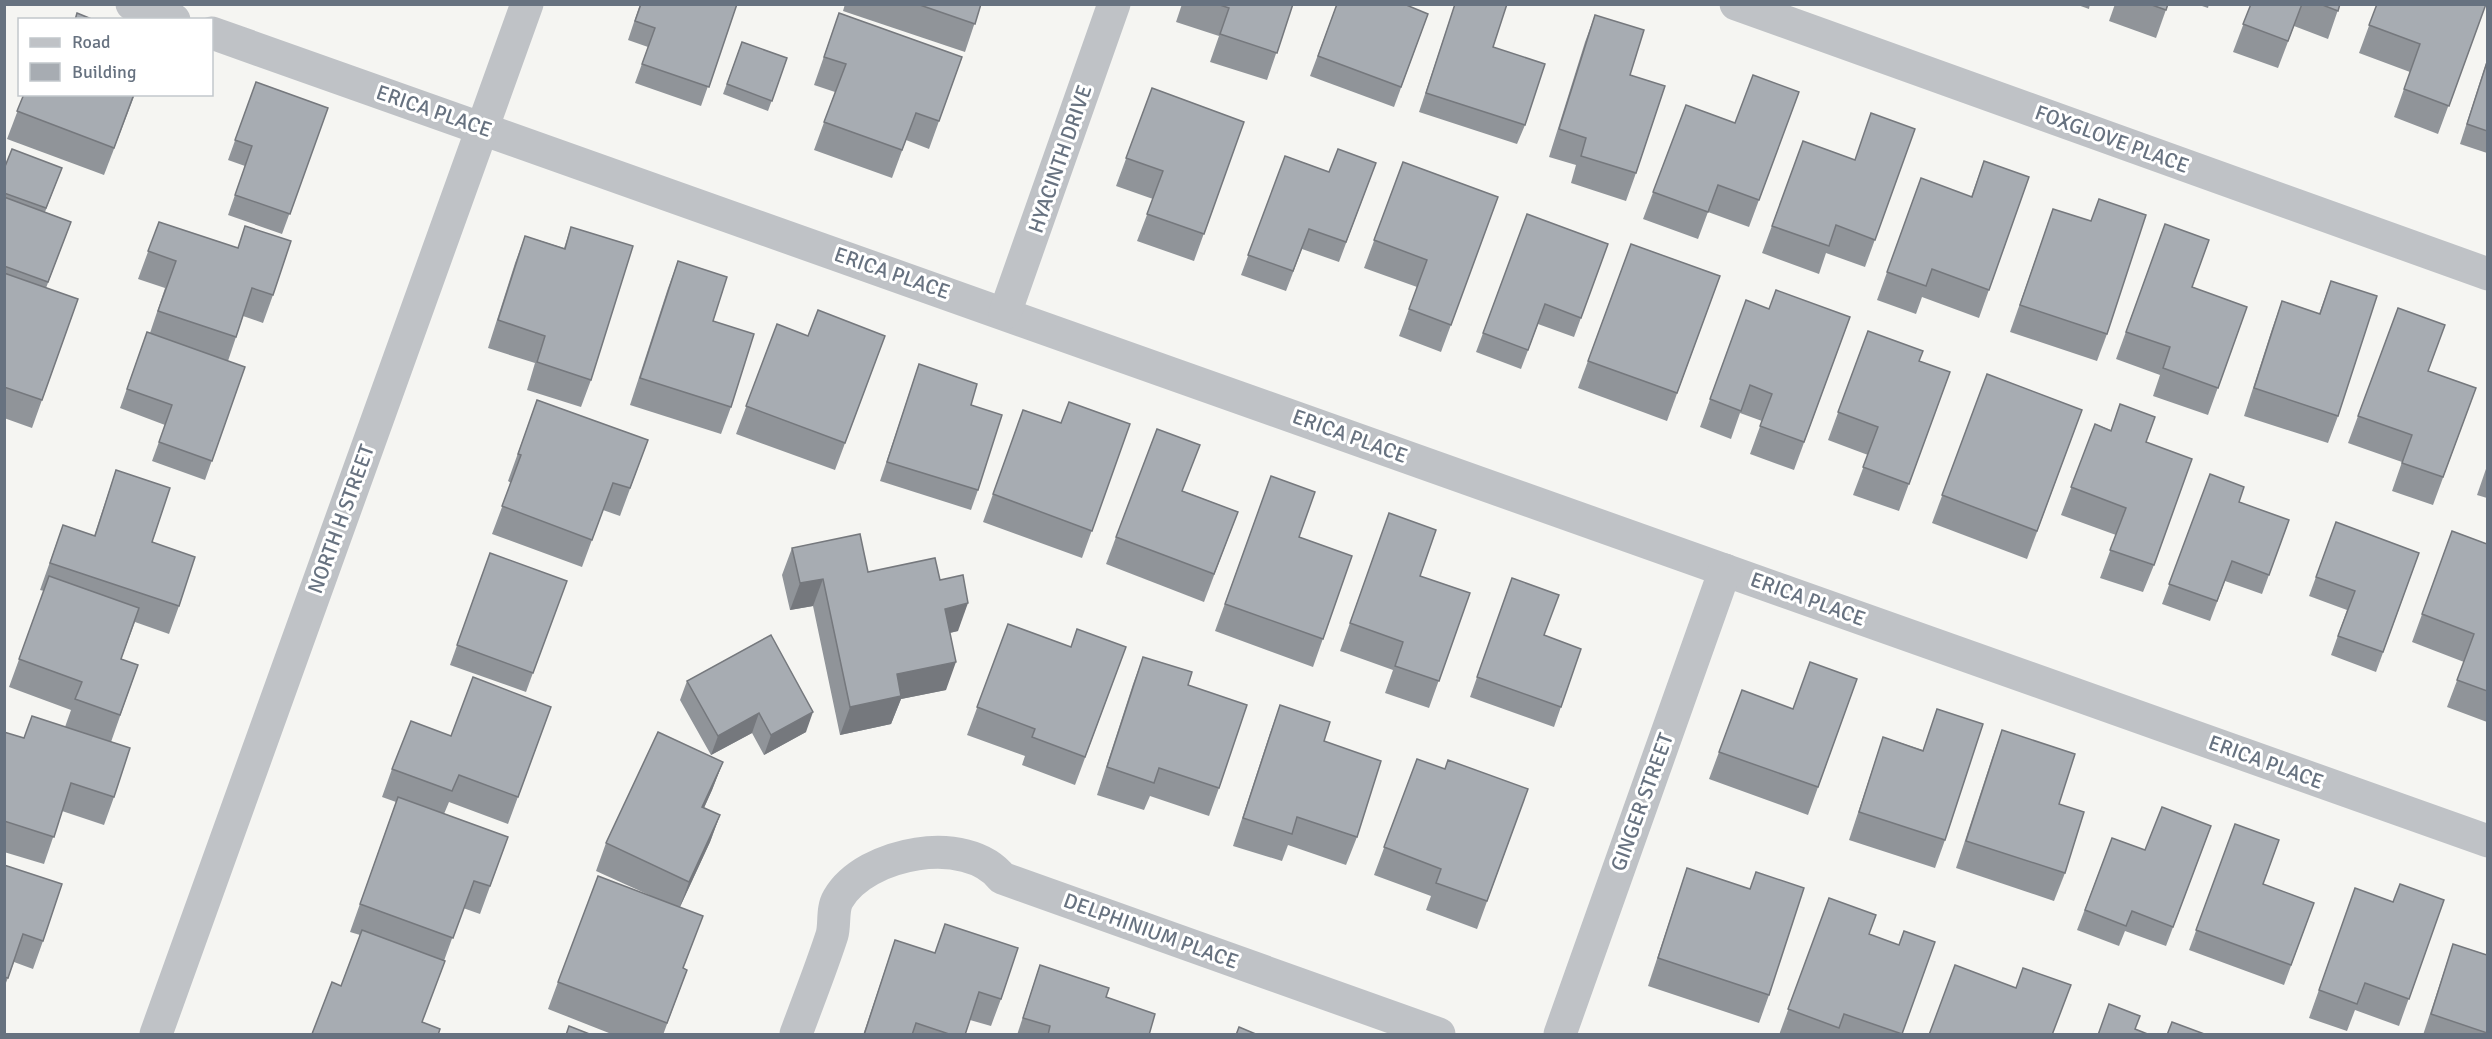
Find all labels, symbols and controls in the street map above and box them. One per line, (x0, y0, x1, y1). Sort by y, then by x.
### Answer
legend (18, 18, 213, 96)
text: Road (72, 31, 111, 53)
text: Building (72, 61, 136, 83)
street label: ERICA PLACE (373, 79, 495, 143)
street label: HYACINTH DRIVE (1023, 82, 1097, 236)
street label: FOXGLOVE PLACE (2031, 99, 2193, 179)
street label: ERICA PLACE (831, 241, 953, 305)
street label: ERICA PLACE (1289, 403, 1411, 469)
street label: NORTH H STREET (302, 440, 380, 597)
street label: ERICA PLACE (1747, 566, 1869, 632)
street label: GINGER STREET (1605, 729, 1679, 874)
street label: ERICA PLACE (2205, 729, 2327, 795)
street label: DELPHINIUM PLACE (1060, 887, 1242, 975)

